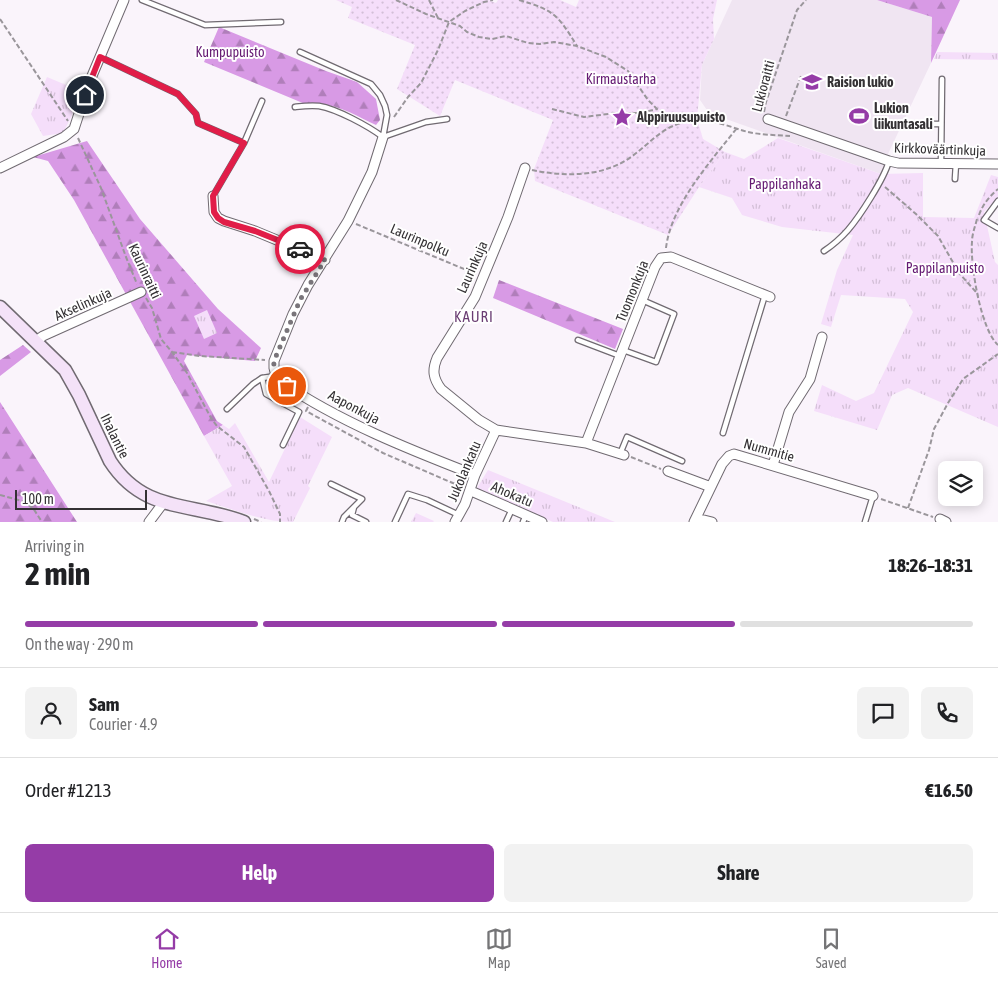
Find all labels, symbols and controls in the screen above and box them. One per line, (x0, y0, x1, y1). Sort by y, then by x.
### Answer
park label: Kumpupuisto (196, 44, 265, 60)
street label: Lukioraitti (748, 59, 778, 113)
park label: Kirmaustarha (586, 71, 656, 87)
school or university icon: Raision lukio (801, 71, 823, 93)
pin (64, 74, 106, 116)
place label: Raision lukio (827, 74, 894, 90)
icon: home (71, 81, 99, 109)
place label: Lukion liikuntasali (874, 100, 933, 132)
sports icon: Lukion liikuntasali (848, 105, 870, 127)
place icon: Alppiruusupuisto (611, 106, 633, 128)
place label: Alppiruusupuisto (636, 109, 726, 125)
street label: Kirkkoväärtinkuja (894, 139, 986, 159)
park label: Pappilanhaka (749, 176, 821, 192)
street label: Laurinpolku (388, 220, 452, 260)
courier (275, 224, 325, 274)
icon: car (286, 235, 314, 263)
street label: Laurinkuja (453, 238, 491, 296)
street label: Kaurinraitti (125, 241, 165, 301)
street label: Tuomonkuja (612, 258, 652, 324)
park label: Pappilanpuisto (906, 260, 984, 276)
street label: Akselinkuja (52, 284, 114, 324)
district label: KAURI (454, 308, 494, 325)
pin (266, 365, 308, 407)
icon: bag (273, 372, 301, 400)
street label: Aaponkuja (326, 387, 382, 427)
street label: Ihalantie (97, 411, 133, 461)
street label: Nummitie (742, 435, 796, 465)
street label: Jukolankatu (444, 438, 484, 504)
map controls (938, 461, 983, 506)
button: layers (938, 461, 983, 506)
street label: Ahokatu (489, 478, 535, 510)
scale bar (15, 487, 148, 510)
text: 100 m (22, 491, 54, 507)
text: Arriving in (25, 537, 85, 555)
text: 18:26–18:31 (888, 554, 973, 576)
text: 2 min (25, 555, 90, 592)
text: On the way · 290 m (25, 635, 134, 653)
button: person (25, 687, 77, 739)
button: chat (857, 687, 909, 739)
button: phone (921, 687, 973, 739)
text: Sam (89, 693, 120, 715)
text: Courier · 4.9 (89, 715, 158, 733)
text: Order #1213 (25, 779, 112, 801)
text: €16.50 (925, 779, 973, 801)
button: Help (25, 844, 494, 902)
button: Share (504, 844, 973, 902)
tab: Home (151, 925, 182, 971)
tab: Map (485, 925, 513, 971)
tab: Saved (816, 925, 847, 971)

